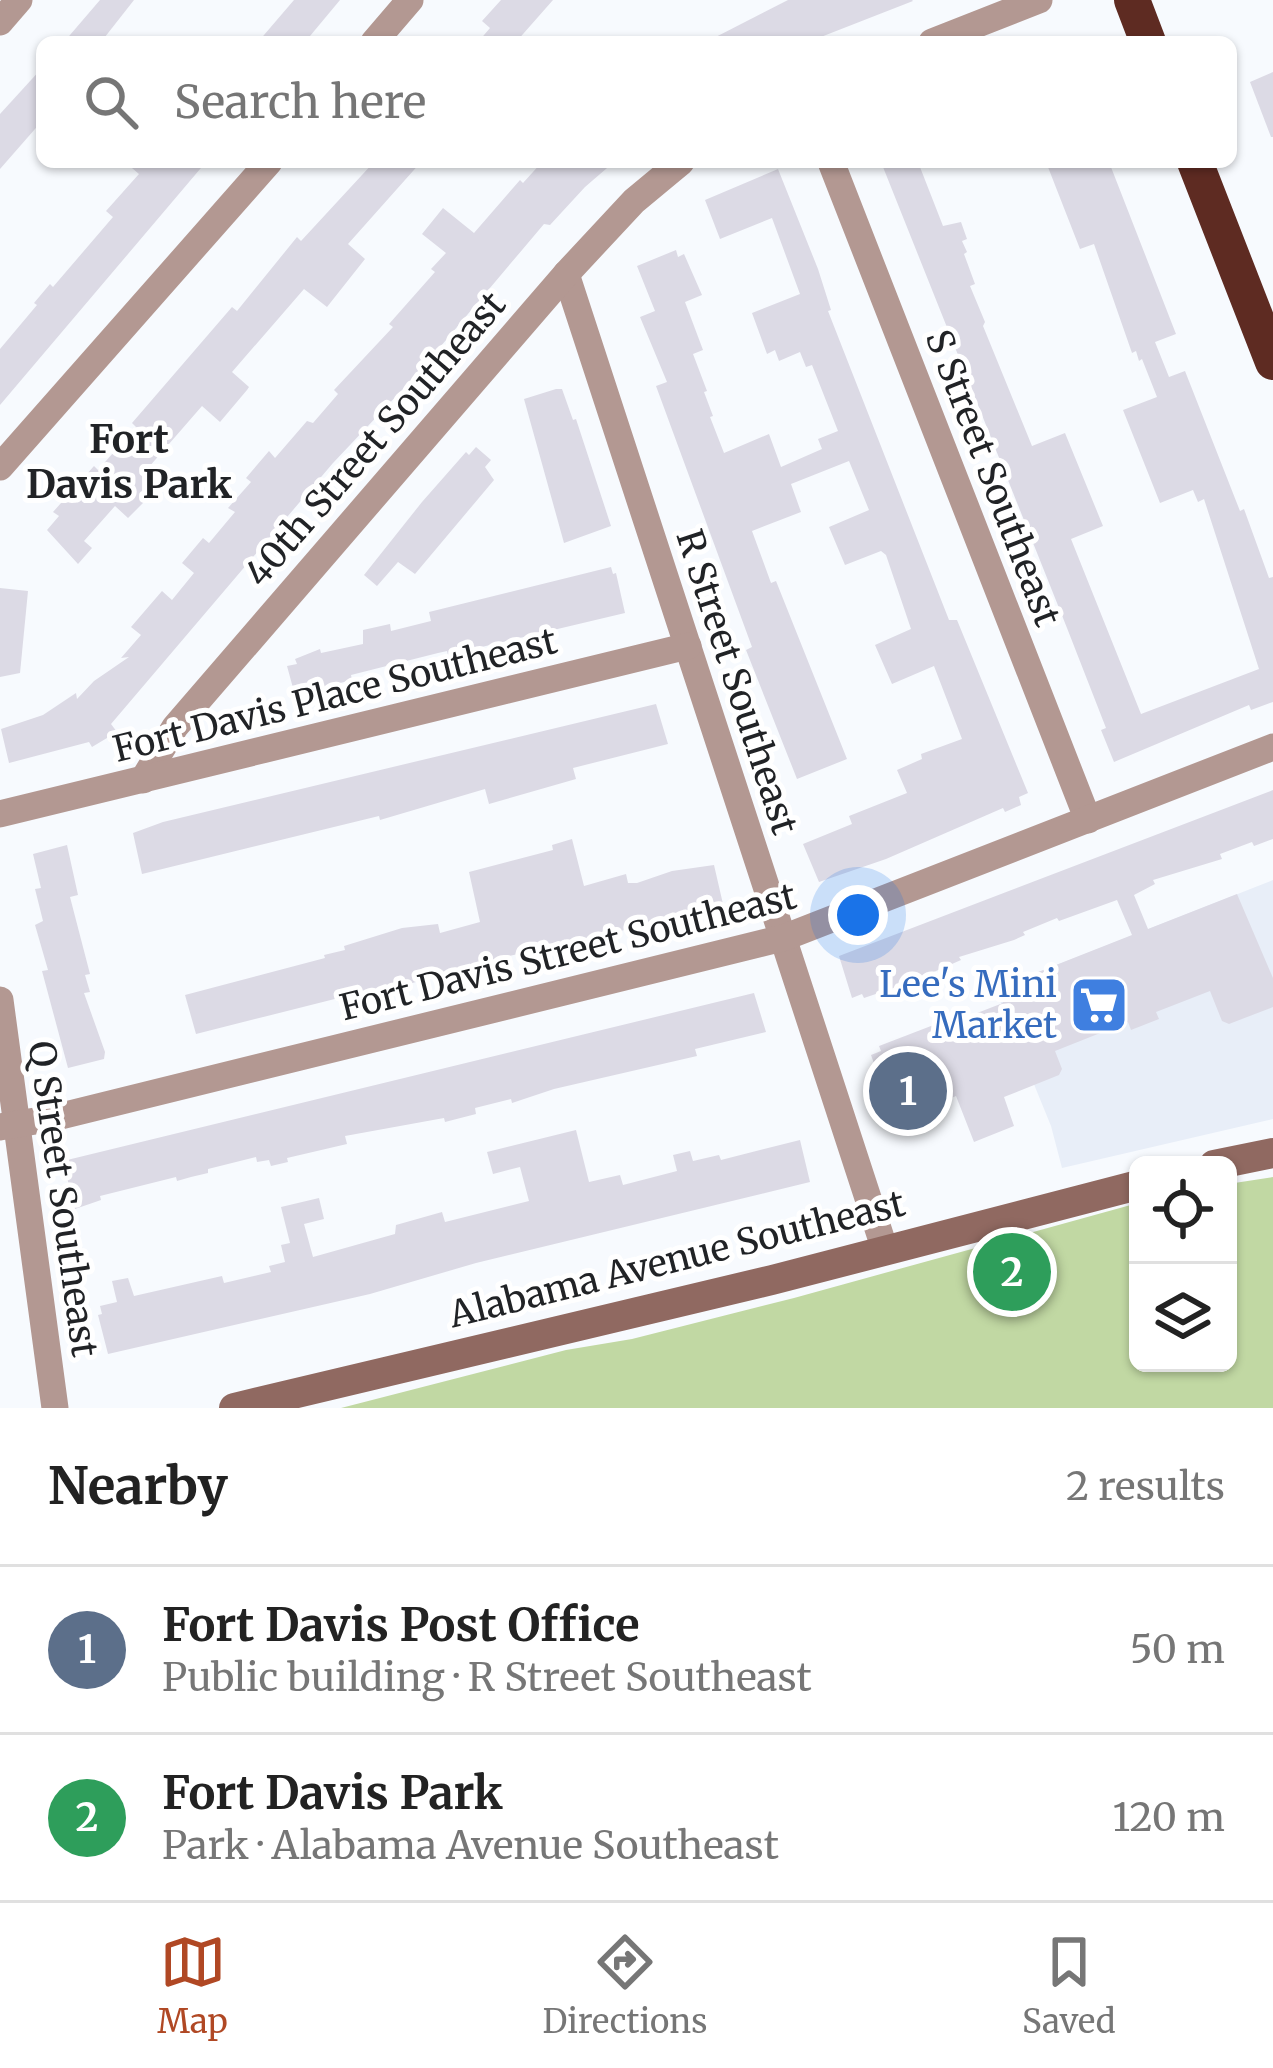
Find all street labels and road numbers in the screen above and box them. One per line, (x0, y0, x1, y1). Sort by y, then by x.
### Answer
street label: 40th Street Southeast (235, 283, 515, 595)
street label: S Street Southeast (916, 323, 1070, 633)
street label: R Street Southeast (667, 524, 807, 840)
street label: Fort Davis Place Southeast (109, 618, 561, 772)
street label: Fort Davis Street Southeast (335, 873, 801, 1031)
street label: Q Street Southeast (19, 1038, 107, 1360)
street label: Alabama Avenue Southeast (443, 1181, 910, 1338)

